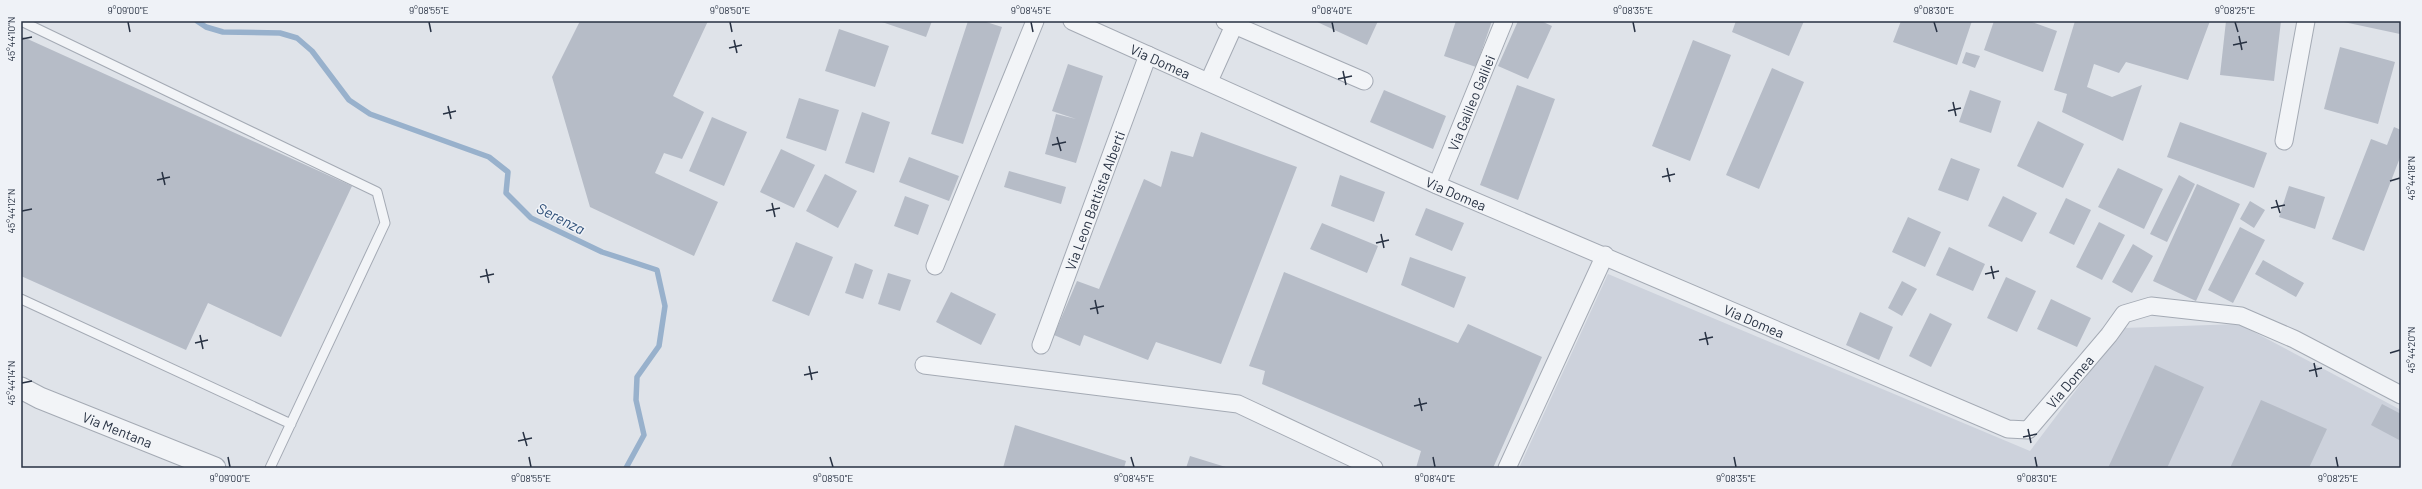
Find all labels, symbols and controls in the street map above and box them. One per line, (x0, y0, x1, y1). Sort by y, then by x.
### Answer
text: 9°09'00"E (107, 4, 149, 16)
text: 9°08'55"E (409, 4, 449, 16)
text: 9°08'50"E (710, 4, 750, 16)
text: 9°08'45"E (1011, 4, 1051, 16)
text: 9°08'40"E (1312, 4, 1352, 16)
text: 9°08'35"E (1613, 4, 1653, 16)
text: 9°08'30"E (1914, 4, 1954, 16)
text: 9°08'25"E (2215, 4, 2255, 16)
text: 45°44'10"N (5, 16, 17, 62)
street label: Via Domea (1128, 40, 1193, 82)
street label: Via Galileo Galilei (1443, 52, 1498, 153)
street label: Via Leon Battista Alberti (1061, 128, 1128, 273)
text: 45°44'18"N (2405, 156, 2417, 200)
street label: Via Domea (1423, 173, 1489, 214)
text: 45°44'12"N (5, 189, 17, 233)
water label: Serenza (534, 198, 588, 238)
street label: Via Domea (1721, 300, 1787, 341)
text: 45°44'20"N (2405, 326, 2417, 374)
street label: Via Domea (2042, 351, 2097, 411)
text: 45°44'14"N (5, 361, 17, 405)
street label: Via Mentana (80, 407, 155, 451)
text: 9°09'00"E (209, 472, 251, 484)
text: 9°08'55"E (511, 472, 551, 484)
text: 9°08'50"E (813, 472, 853, 484)
text: 9°08'45"E (1114, 472, 1154, 484)
text: 9°08'40"E (1415, 472, 1455, 484)
text: 9°08'35"E (1716, 472, 1756, 484)
text: 9°08'30"E (2017, 472, 2057, 484)
text: 9°08'25"E (2318, 472, 2358, 484)

